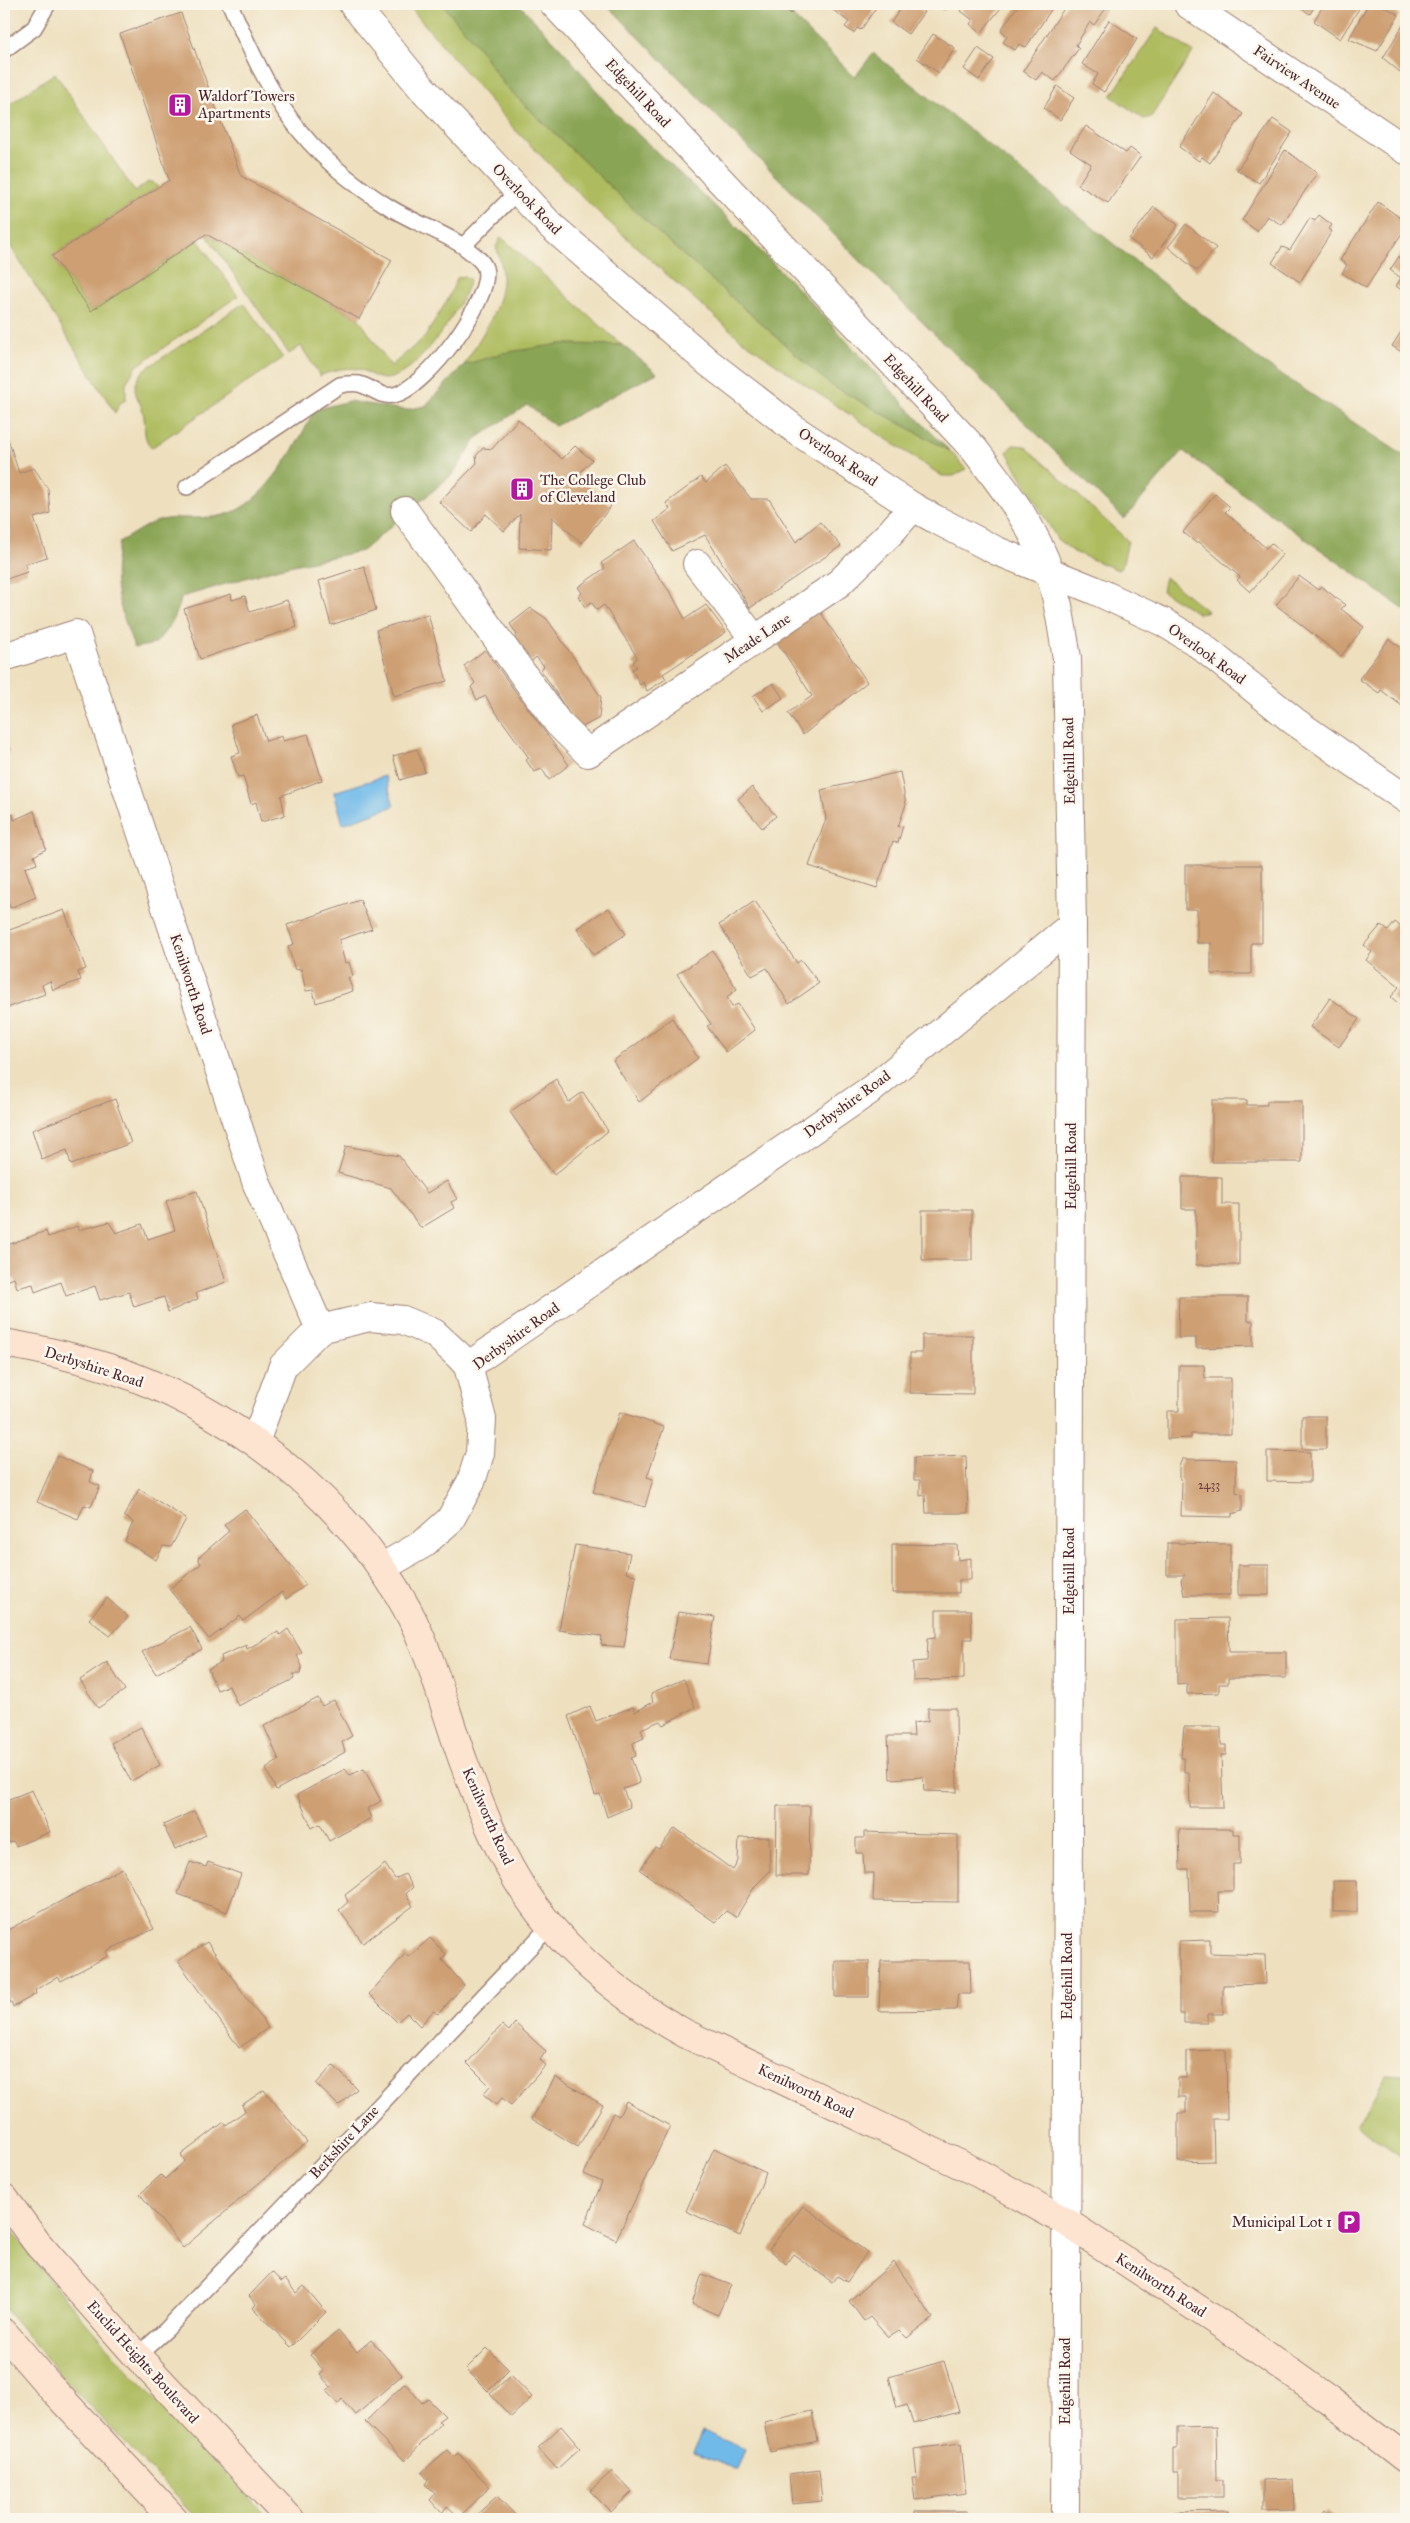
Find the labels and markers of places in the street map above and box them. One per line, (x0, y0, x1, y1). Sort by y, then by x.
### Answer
place label: Waldorf Towers Apartments (197, 87, 295, 122)
building icon: Waldorf Towers Apartments (167, 92, 193, 118)
place label: The College Club of Cleveland (540, 471, 646, 506)
building icon: The College Club of Cleveland (509, 476, 535, 502)
parking icon: Municipal Lot 1 (1336, 2209, 1362, 2235)
place label: Municipal Lot 1 (1232, 2213, 1332, 2231)

